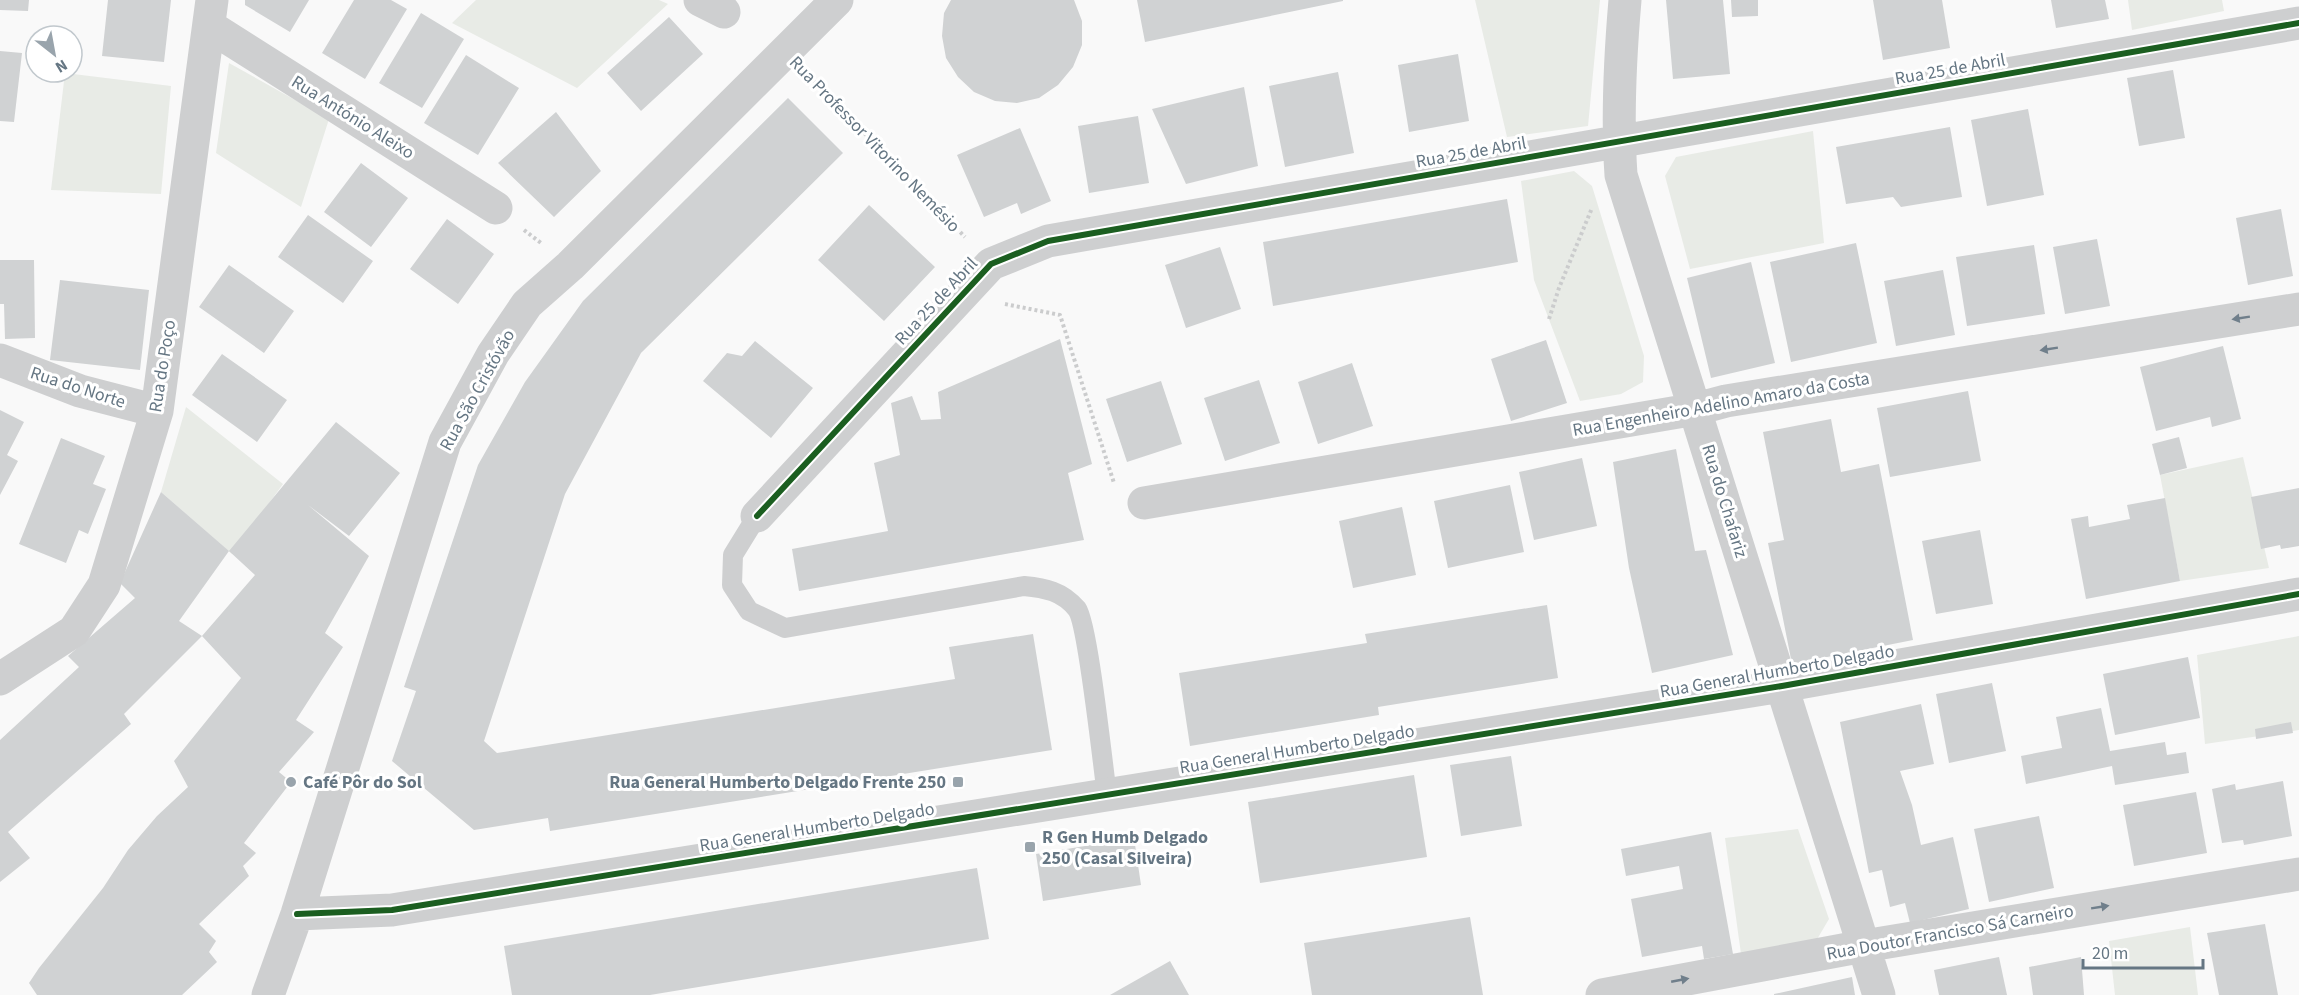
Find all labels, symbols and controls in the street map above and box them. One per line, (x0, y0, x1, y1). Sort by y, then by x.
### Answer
north arrow (24, 24, 84, 84)
street label: Rua 25 de Abril (1893, 47, 2007, 92)
street label: Rua Professor Vitorino Nemésio (783, 51, 966, 238)
text: N (51, 54, 71, 78)
street label: Rua António Aleixo (286, 70, 419, 165)
street label: Rua 25 de Abril (1414, 130, 1528, 175)
street label: Rua 25 de Abril (889, 252, 984, 351)
one-way arrow (2232, 314, 2251, 323)
street label: Rua do Poço (143, 318, 182, 414)
street label: Rua São Cristóvão (434, 325, 521, 455)
one-way arrow (2039, 345, 2058, 354)
street label: Rua do Norte (27, 360, 129, 415)
street label: Rua Engenheiro Adelino Amaro da Costa (1571, 366, 1871, 443)
street label: Rua do Chafariz (1695, 441, 1754, 561)
street label: Rua General Humberto Delgado (1658, 639, 1896, 704)
street label: Rua General Humberto Delgado (1178, 719, 1416, 780)
place label: Café Pôr do Sol (303, 770, 422, 795)
place label: Rua General Humberto Delgado Frente 250 (609, 770, 946, 795)
marker: Café Pôr do Sol (284, 775, 298, 789)
marker: Rua General Humberto Delgado Frente 250 (951, 775, 965, 789)
street label: Rua General Humberto Delgado (698, 797, 936, 858)
place label: R Gen Humb Delgado 250 (Casal Silveira) (1042, 825, 1208, 871)
marker: R Gen Humb Delgado 250 (Casal Silveira) (1023, 840, 1037, 854)
street label: Rua Doutor Francisco Sá Carneiro (1825, 898, 2076, 967)
one-way arrow (2091, 902, 2110, 911)
scale bar (2083, 932, 2203, 970)
text: 20 m (2092, 941, 2128, 966)
one-way arrow (1671, 976, 1690, 985)

